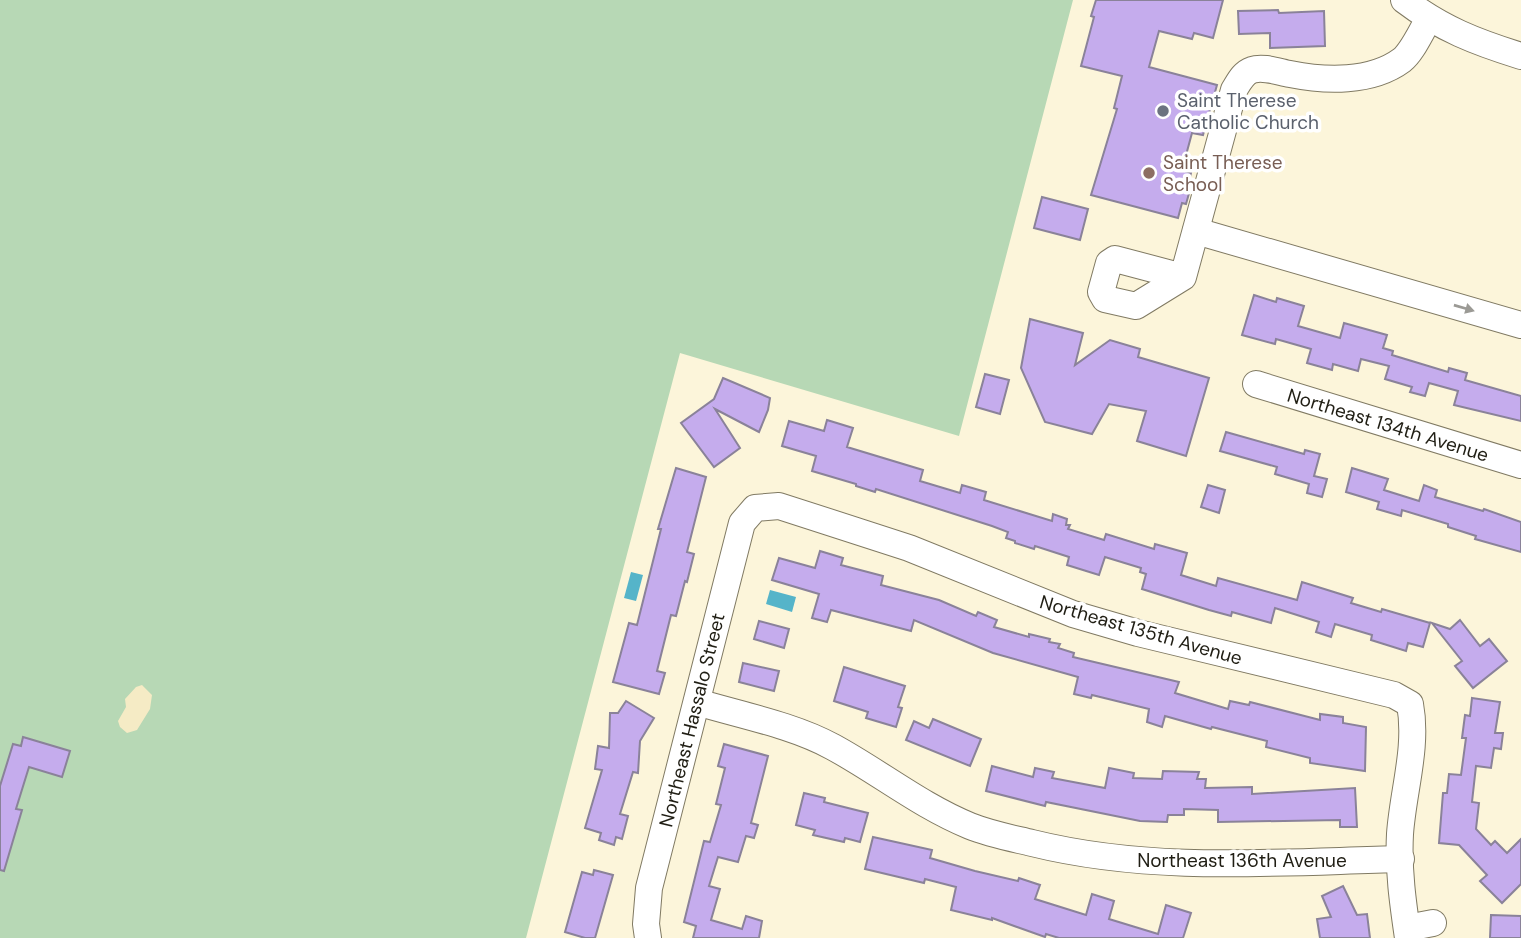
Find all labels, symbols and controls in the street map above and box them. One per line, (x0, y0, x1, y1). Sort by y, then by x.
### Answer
place label: Saint Therese Catholic Church (1177, 88, 1319, 135)
marker: Saint Therese Catholic Church (1155, 103, 1171, 119)
place label: Saint Therese School (1163, 150, 1283, 197)
marker: Saint Therese School (1141, 165, 1157, 181)
one-way arrow (1453, 303, 1475, 314)
street label: Northeast 134th Avenue (1284, 382, 1492, 468)
street label: Northeast 135th Avenue (1037, 589, 1245, 671)
street label: Northeast Hassalo Street (653, 610, 731, 830)
street label: Northeast 136th Avenue (1137, 848, 1347, 873)

